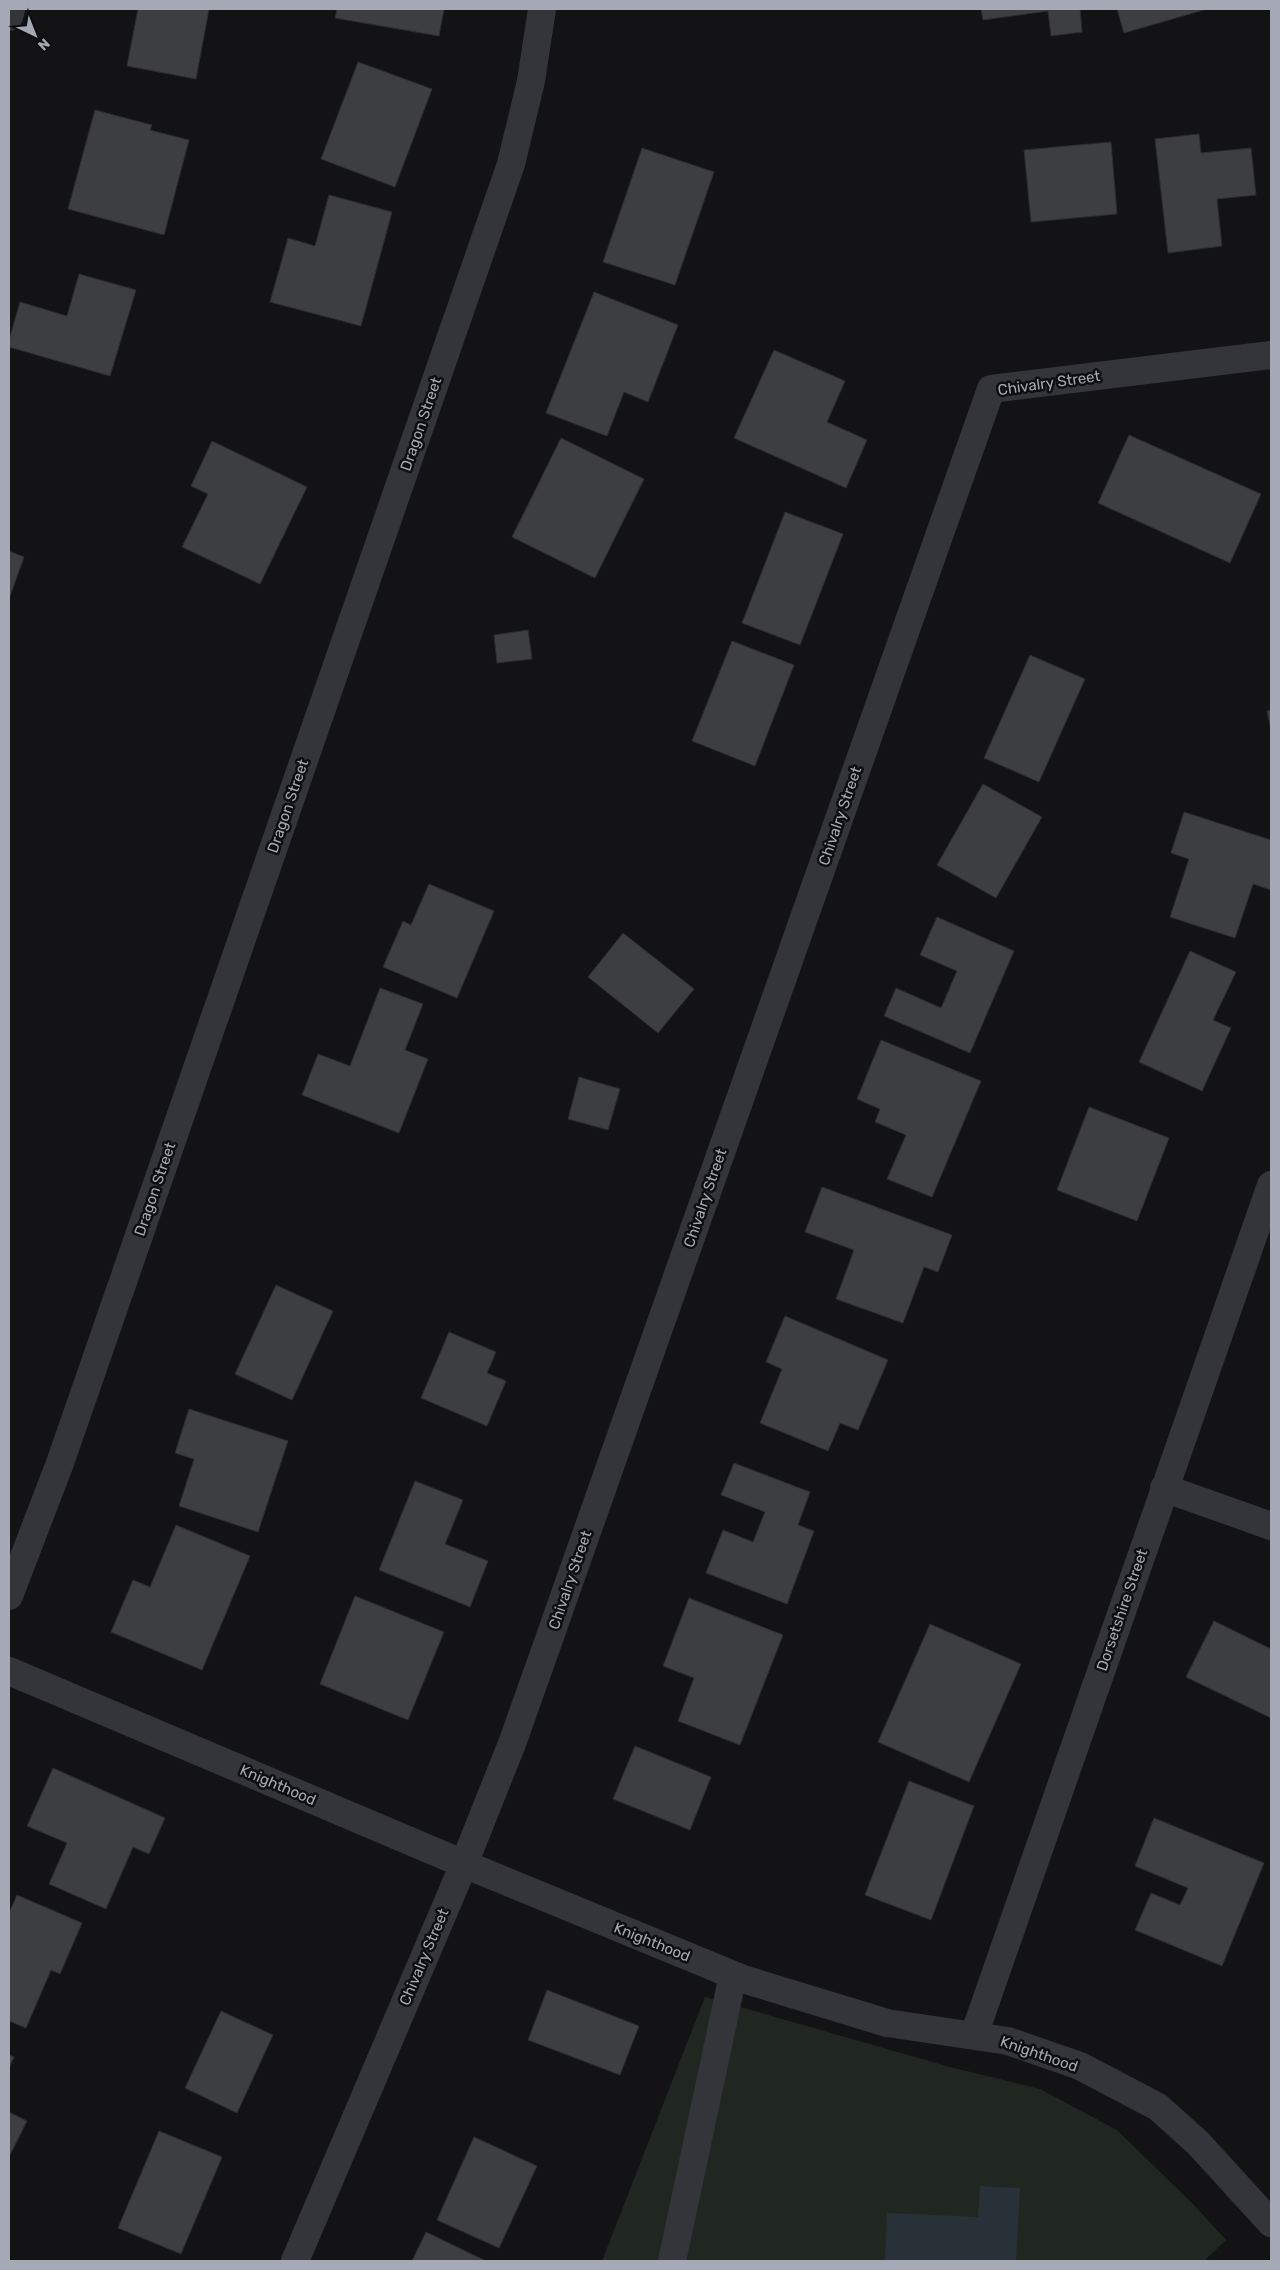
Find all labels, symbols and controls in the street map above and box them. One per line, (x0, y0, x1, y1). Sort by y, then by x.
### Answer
north arrow (10, 10, 60, 60)
text: N (34, 34, 53, 54)
street label: Chivalry Street (997, 367, 1102, 399)
street label: Dragon Street (397, 375, 445, 473)
street label: Dragon Street (264, 757, 312, 855)
street label: Chivalry Street (815, 764, 865, 868)
street label: Dragon Street (131, 1140, 179, 1238)
street label: Chivalry Street (680, 1146, 730, 1250)
street label: Chivalry Street (545, 1528, 595, 1632)
street label: Dorsetshire Street (1093, 1546, 1151, 1673)
street label: Knighthood (237, 1761, 319, 1809)
street label: Chivalry Street (396, 1906, 453, 2008)
street label: Knighthood (611, 1919, 693, 1965)
street label: Knighthood (998, 2032, 1080, 2076)

